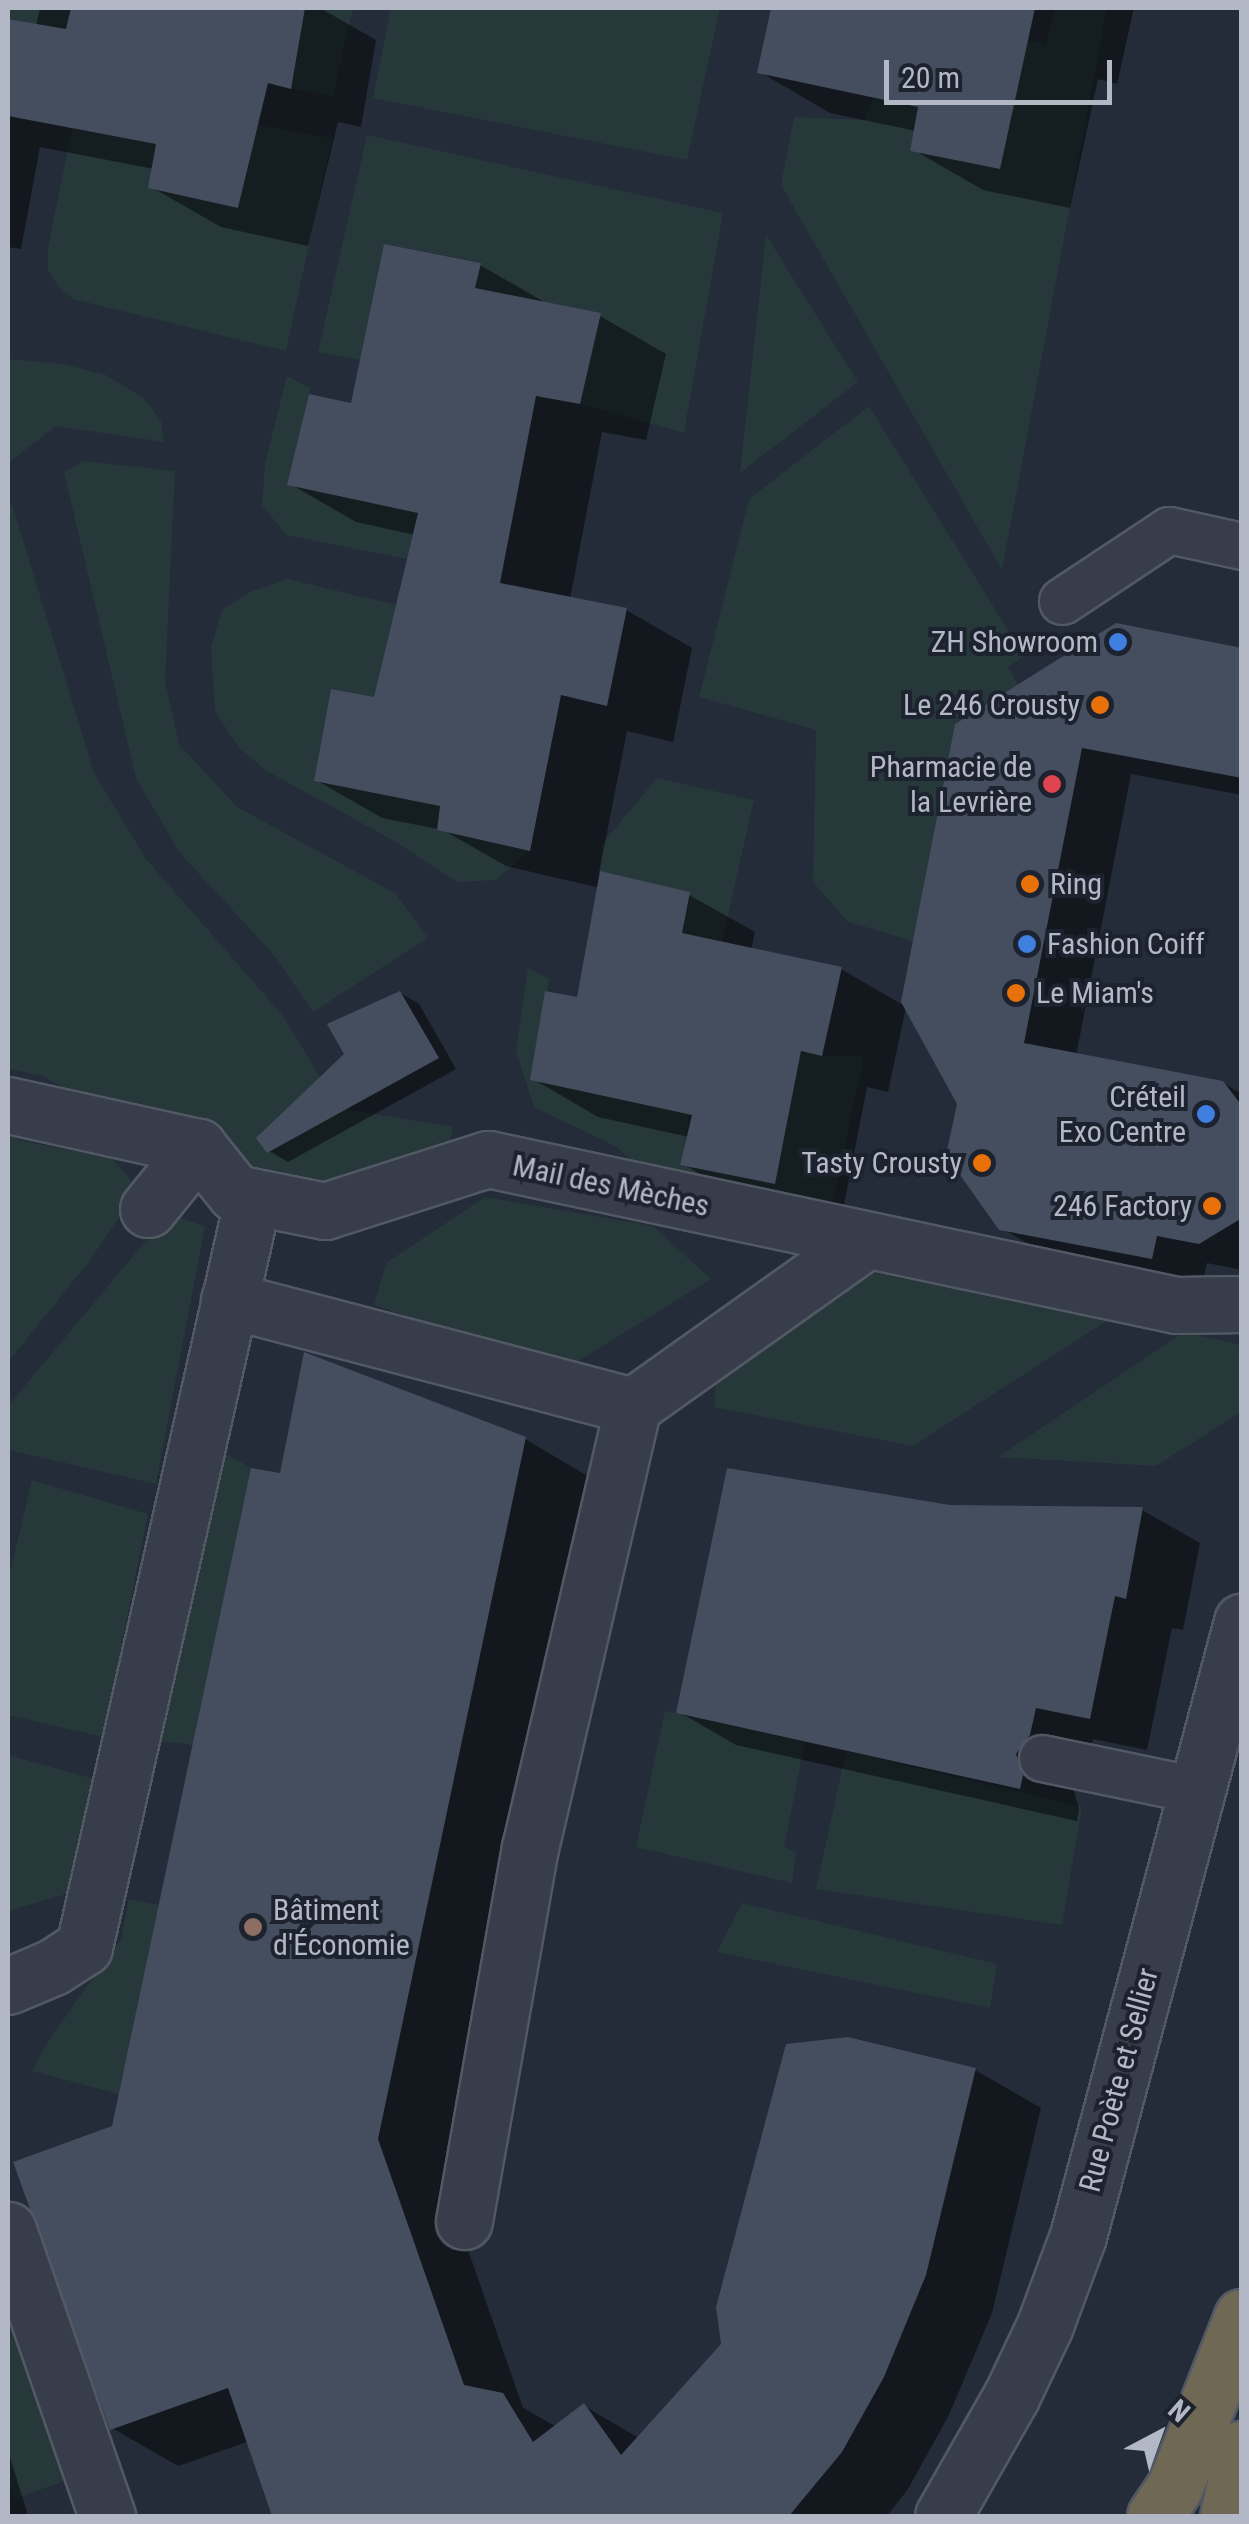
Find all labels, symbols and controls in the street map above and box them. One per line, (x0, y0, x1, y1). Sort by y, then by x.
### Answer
scale bar (889, 40, 1116, 102)
text: 20 m (901, 60, 960, 95)
place label: ZH Showroom (931, 624, 1098, 660)
marker: ZH Showroom (1107, 631, 1129, 653)
place label: Le 246 Crousty (903, 687, 1080, 723)
marker: Le 246 Crousty (1089, 694, 1111, 716)
place label: Pharmacie de la Levrière (870, 749, 1032, 820)
marker: Pharmacie de la Levrière (1041, 773, 1063, 795)
place label: Ring (1050, 866, 1102, 902)
marker: Ring (1019, 873, 1041, 895)
place label: Fashion Coiff (1047, 926, 1205, 962)
marker: Fashion Coiff (1016, 933, 1038, 955)
place label: Le Miam's (1036, 975, 1154, 1011)
marker: Le Miam's (1005, 982, 1027, 1004)
place label: Créteil Exo Centre (1059, 1079, 1186, 1150)
marker: Créteil Exo Centre (1195, 1103, 1217, 1125)
place label: Tasty Crousty (801, 1145, 962, 1181)
street label: Mail des Mèches (509, 1148, 713, 1224)
marker: Tasty Crousty (971, 1152, 993, 1174)
place label: 246 Factory (1053, 1188, 1192, 1224)
marker: 246 Factory (1201, 1195, 1223, 1217)
place label: Bâtiment d'Économie (273, 1892, 410, 1962)
marker: Bâtiment d'Économie (242, 1916, 264, 1938)
street label: Rue Poète et Sellier (1072, 1964, 1166, 2196)
north arrow (1109, 2384, 1209, 2484)
text: N (1162, 2393, 1196, 2429)

